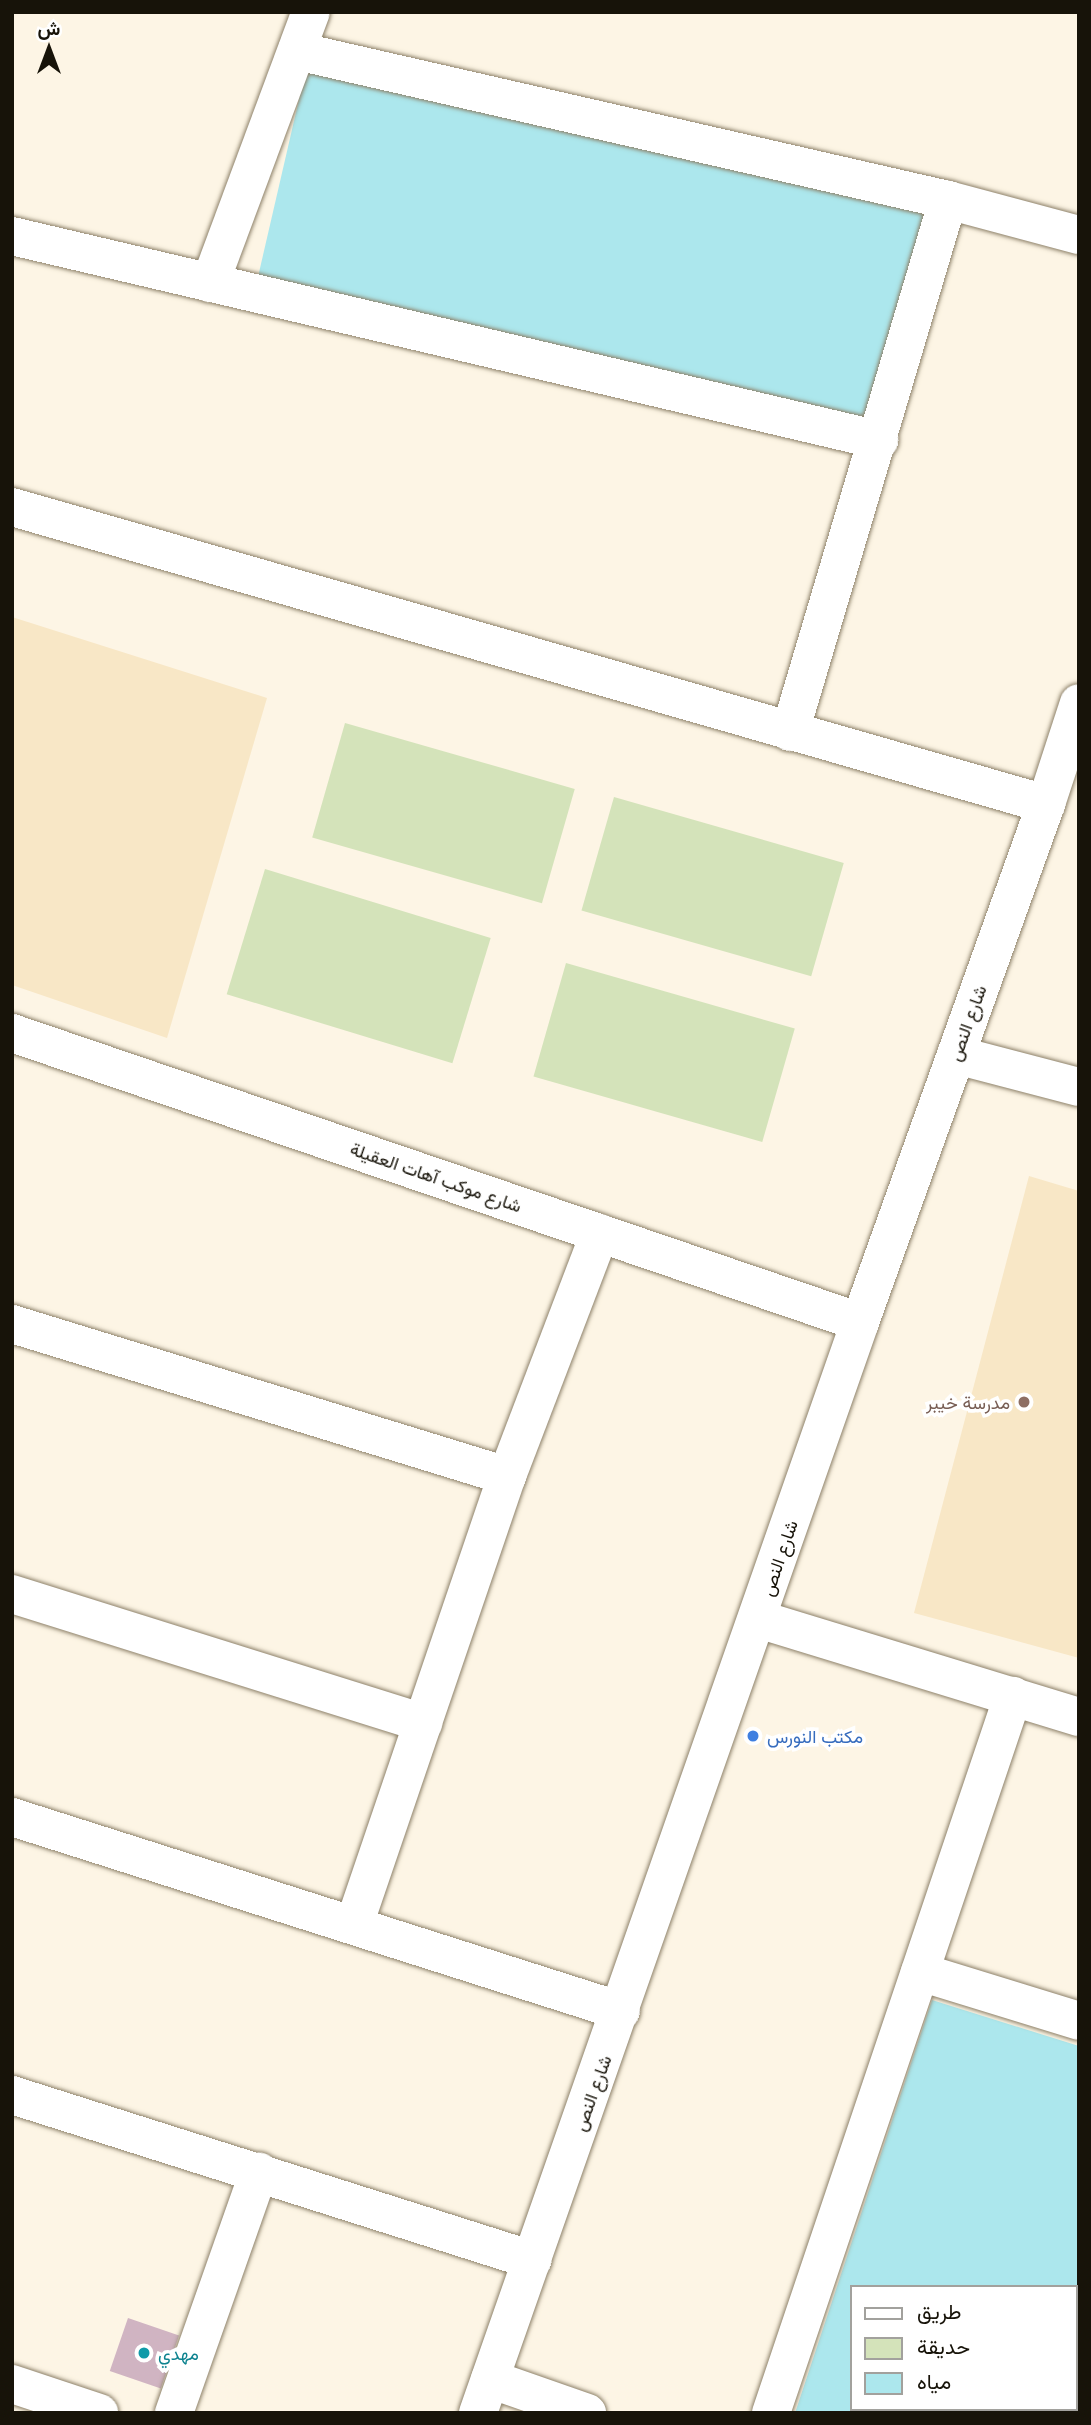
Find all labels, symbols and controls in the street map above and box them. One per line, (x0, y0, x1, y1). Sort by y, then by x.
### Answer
north arrow (14, 14, 84, 84)
text: ش (38, 15, 60, 41)
street label: شارع النص (943, 982, 991, 1064)
street label: شارع موكب آهات العقيلة (347, 1138, 525, 1216)
place label: مدرسة خيبر (926, 1391, 1010, 1413)
marker: مدرسة خيبر (1016, 1394, 1032, 1410)
street label: شارع النص (756, 1517, 802, 1599)
place label: مكتب النورس (767, 1725, 863, 1747)
marker: مكتب النورس (745, 1728, 761, 1744)
street label: شارع النص (568, 2052, 616, 2134)
legend (850, 2285, 1077, 2411)
text: طريق (917, 2297, 962, 2325)
text: حديقة (917, 2332, 970, 2360)
place label: مهدي (158, 2342, 199, 2364)
marker: مهدي (136, 2345, 152, 2361)
text: مياه (917, 2367, 951, 2395)

